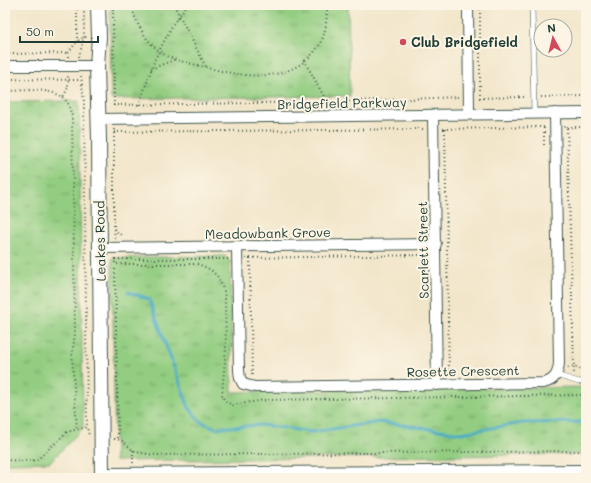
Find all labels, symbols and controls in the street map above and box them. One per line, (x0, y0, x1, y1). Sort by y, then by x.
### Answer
scale bar (20, 18, 98, 44)
north arrow (533, 18, 573, 58)
text: N (546, 20, 557, 36)
text: 50 m (26, 23, 54, 39)
place label: Club Bridgefield (411, 33, 518, 50)
marker: Club Bridgefield (398, 37, 408, 47)
street label: Bridgefield Parkway (277, 93, 407, 112)
street label: Leakes Road (90, 200, 109, 282)
street label: Scarlett Street (413, 201, 432, 299)
street label: Meadowbank Grove (205, 223, 331, 242)
street label: Rosette Crescent (406, 361, 520, 380)

